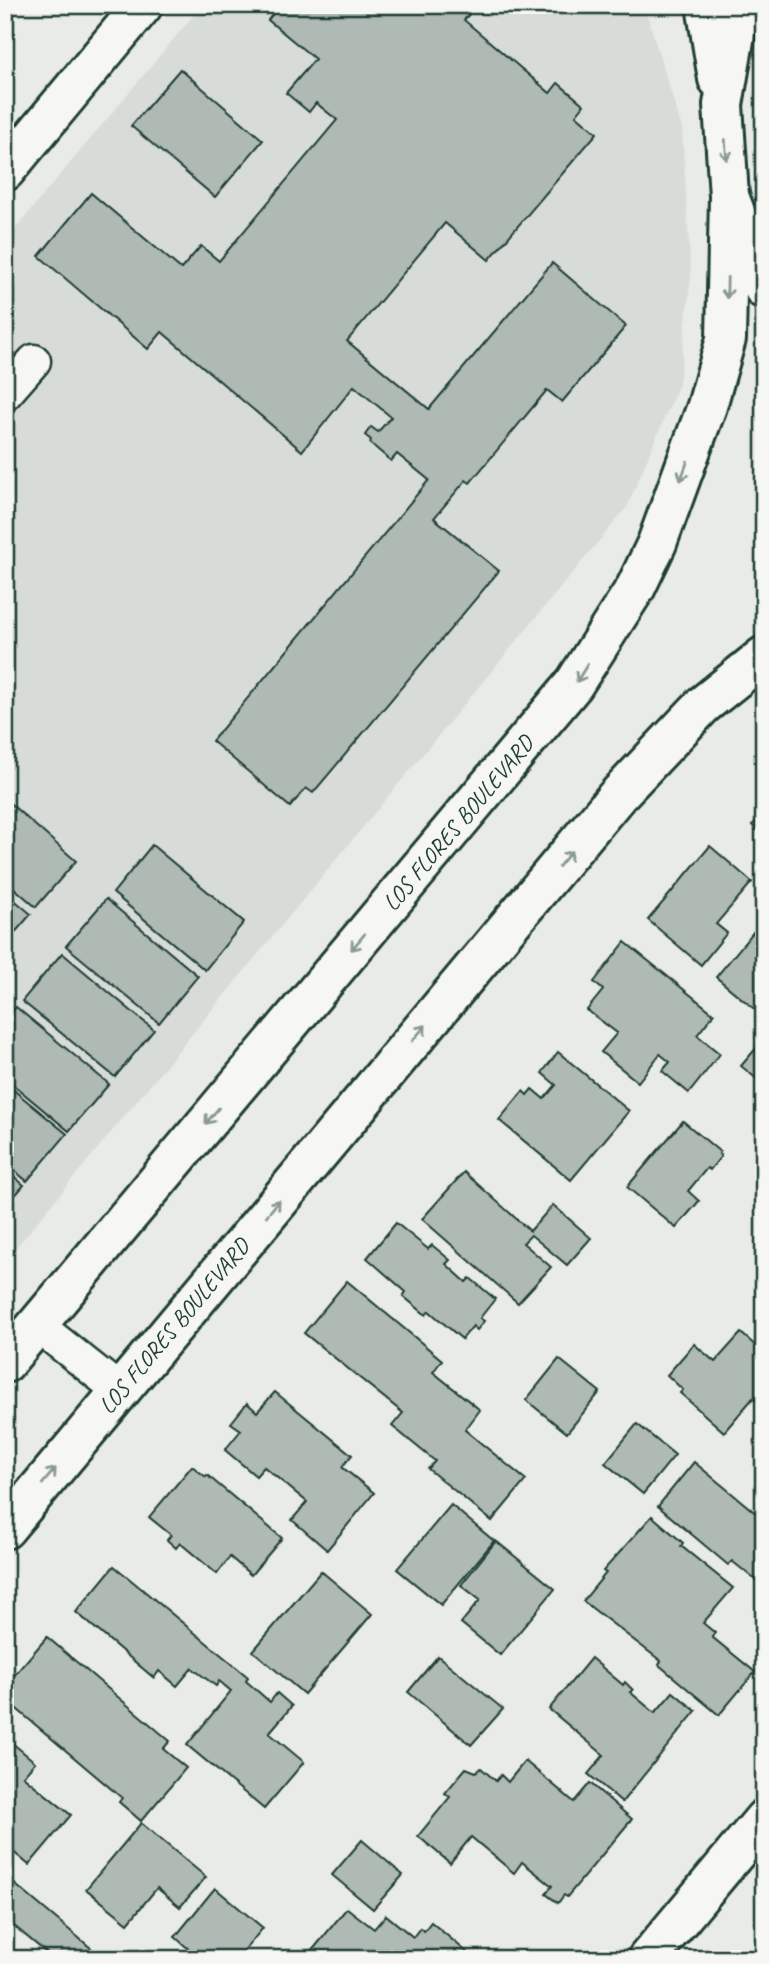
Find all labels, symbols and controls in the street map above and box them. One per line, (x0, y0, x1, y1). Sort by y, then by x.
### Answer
one-way arrow (720, 138, 733, 161)
one-way arrow (721, 277, 734, 300)
one-way arrow (677, 459, 689, 481)
one-way arrow (574, 662, 588, 682)
street label: LOS FLORES BOULEVARD (376, 728, 541, 917)
one-way arrow (557, 850, 573, 868)
one-way arrow (350, 933, 366, 951)
one-way arrow (411, 1025, 427, 1043)
one-way arrow (204, 1107, 220, 1125)
one-way arrow (265, 1199, 281, 1217)
street label: LOS FLORES BOULEVARD (92, 1231, 257, 1420)
one-way arrow (41, 1468, 57, 1486)

